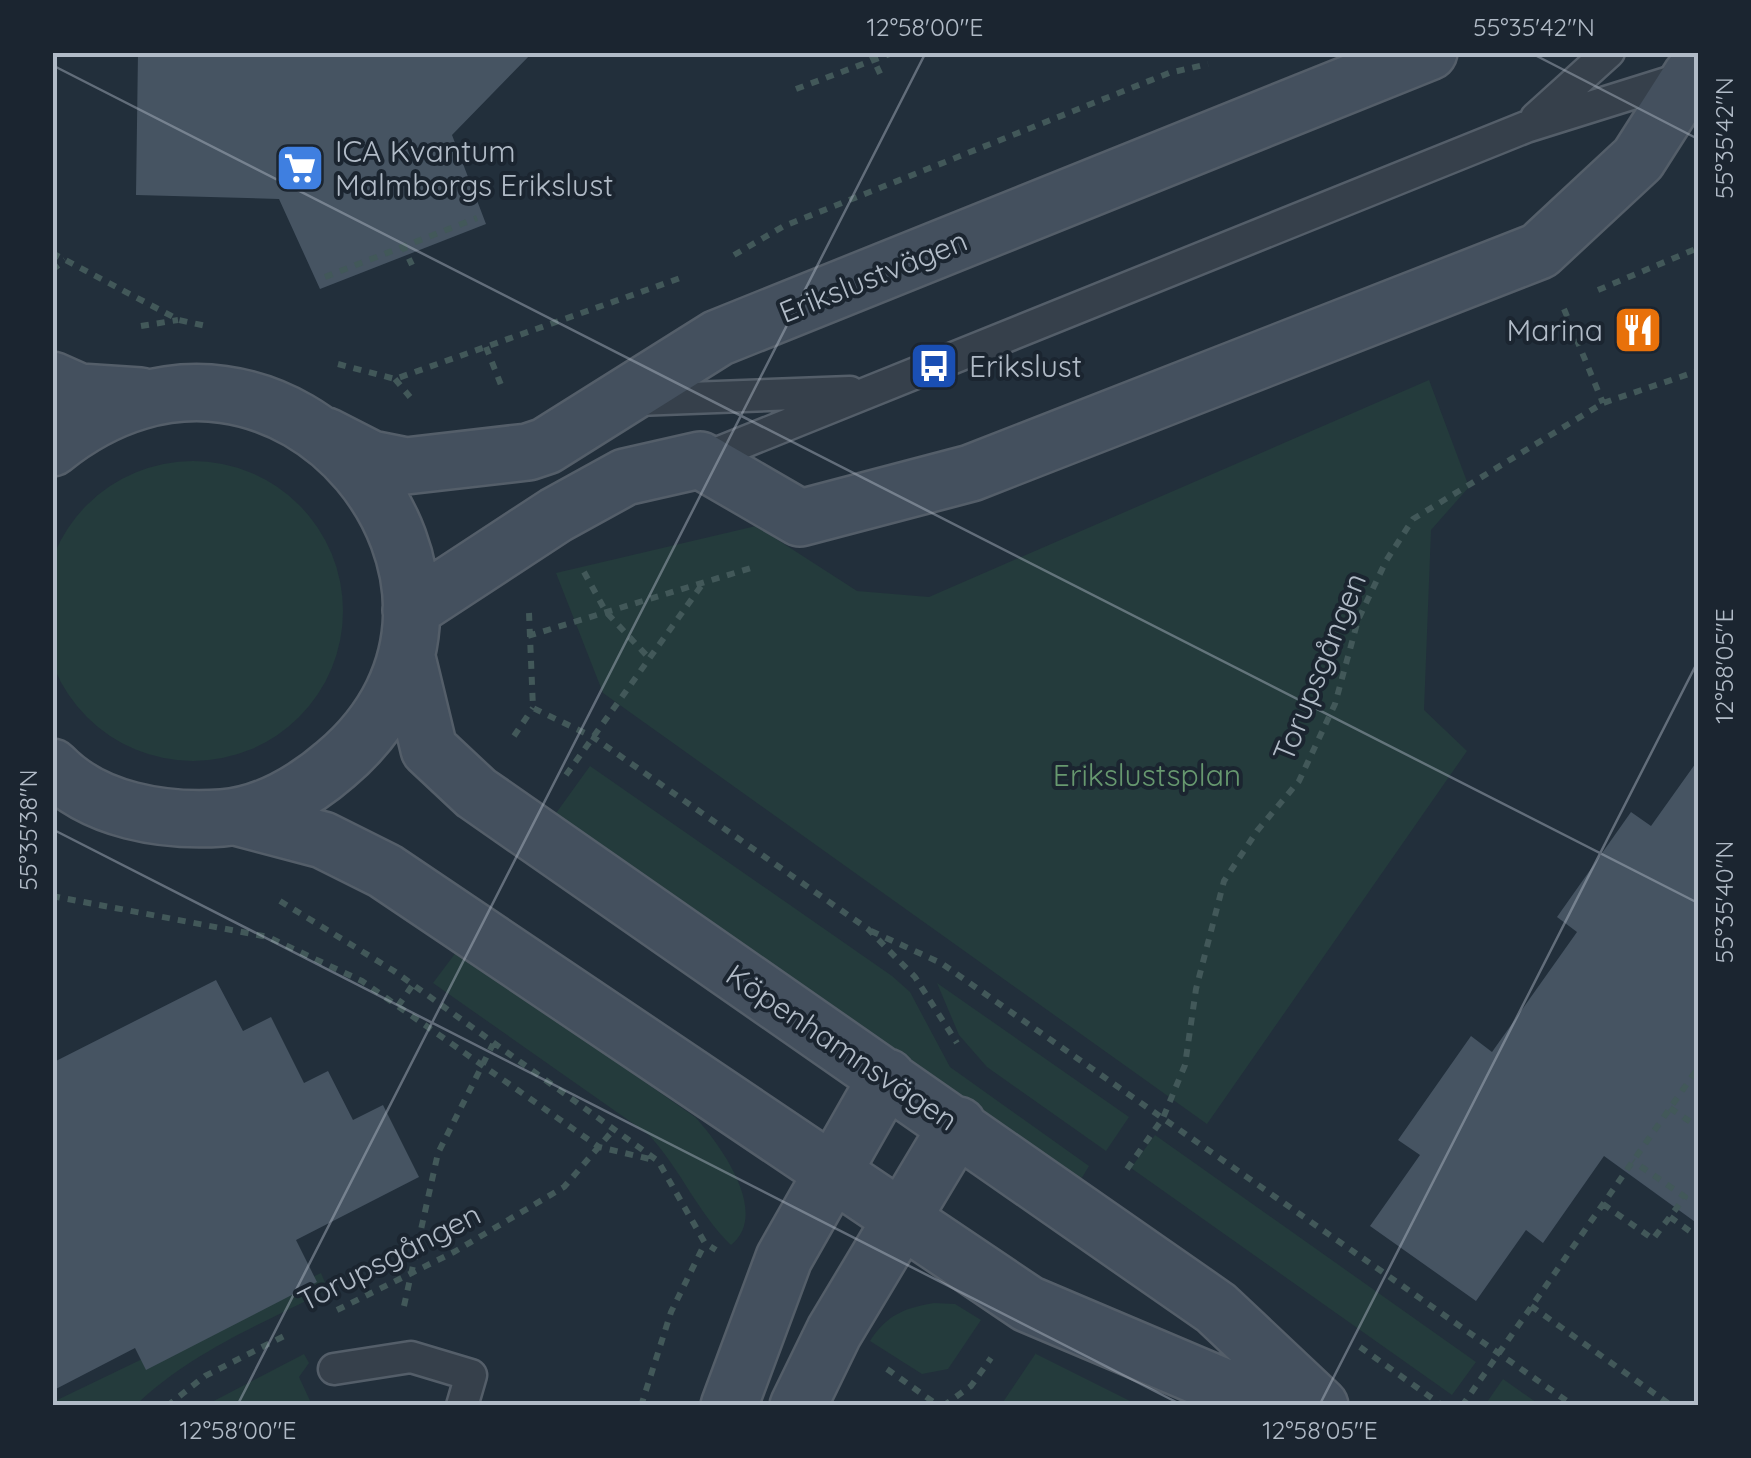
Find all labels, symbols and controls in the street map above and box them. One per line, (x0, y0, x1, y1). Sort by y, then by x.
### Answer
text: 12°58'00"E (867, 11, 983, 42)
text: 55°35'42"N (1473, 11, 1595, 42)
text: 55°35'42"N (1708, 77, 1739, 199)
place label: ICA Kvantum Malmborgs Erikslust (335, 132, 613, 204)
supermarket icon: ICA Kvantum Malmborgs Erikslust (274, 142, 326, 194)
street label: Erikslustvägen (773, 221, 973, 331)
restaurant icon: Marina (1612, 304, 1664, 356)
place label: Marina (1507, 311, 1603, 349)
bus stop icon: Erikslust (908, 340, 960, 392)
place label: Erikslust (969, 347, 1082, 385)
street label: Torupsgången (1264, 567, 1374, 767)
text: 12°58'05"E (1708, 608, 1739, 724)
park label: Erikslustsplan (1053, 756, 1241, 794)
text: 55°35'38"N (12, 769, 43, 891)
text: 55°35'40"N (1708, 841, 1739, 963)
street label: Köpenhamnsvägen (719, 955, 965, 1139)
street label: Torupsgången (291, 1195, 487, 1319)
text: 12°58'00"E (180, 1414, 296, 1445)
text: 12°58'05"E (1262, 1414, 1378, 1445)

